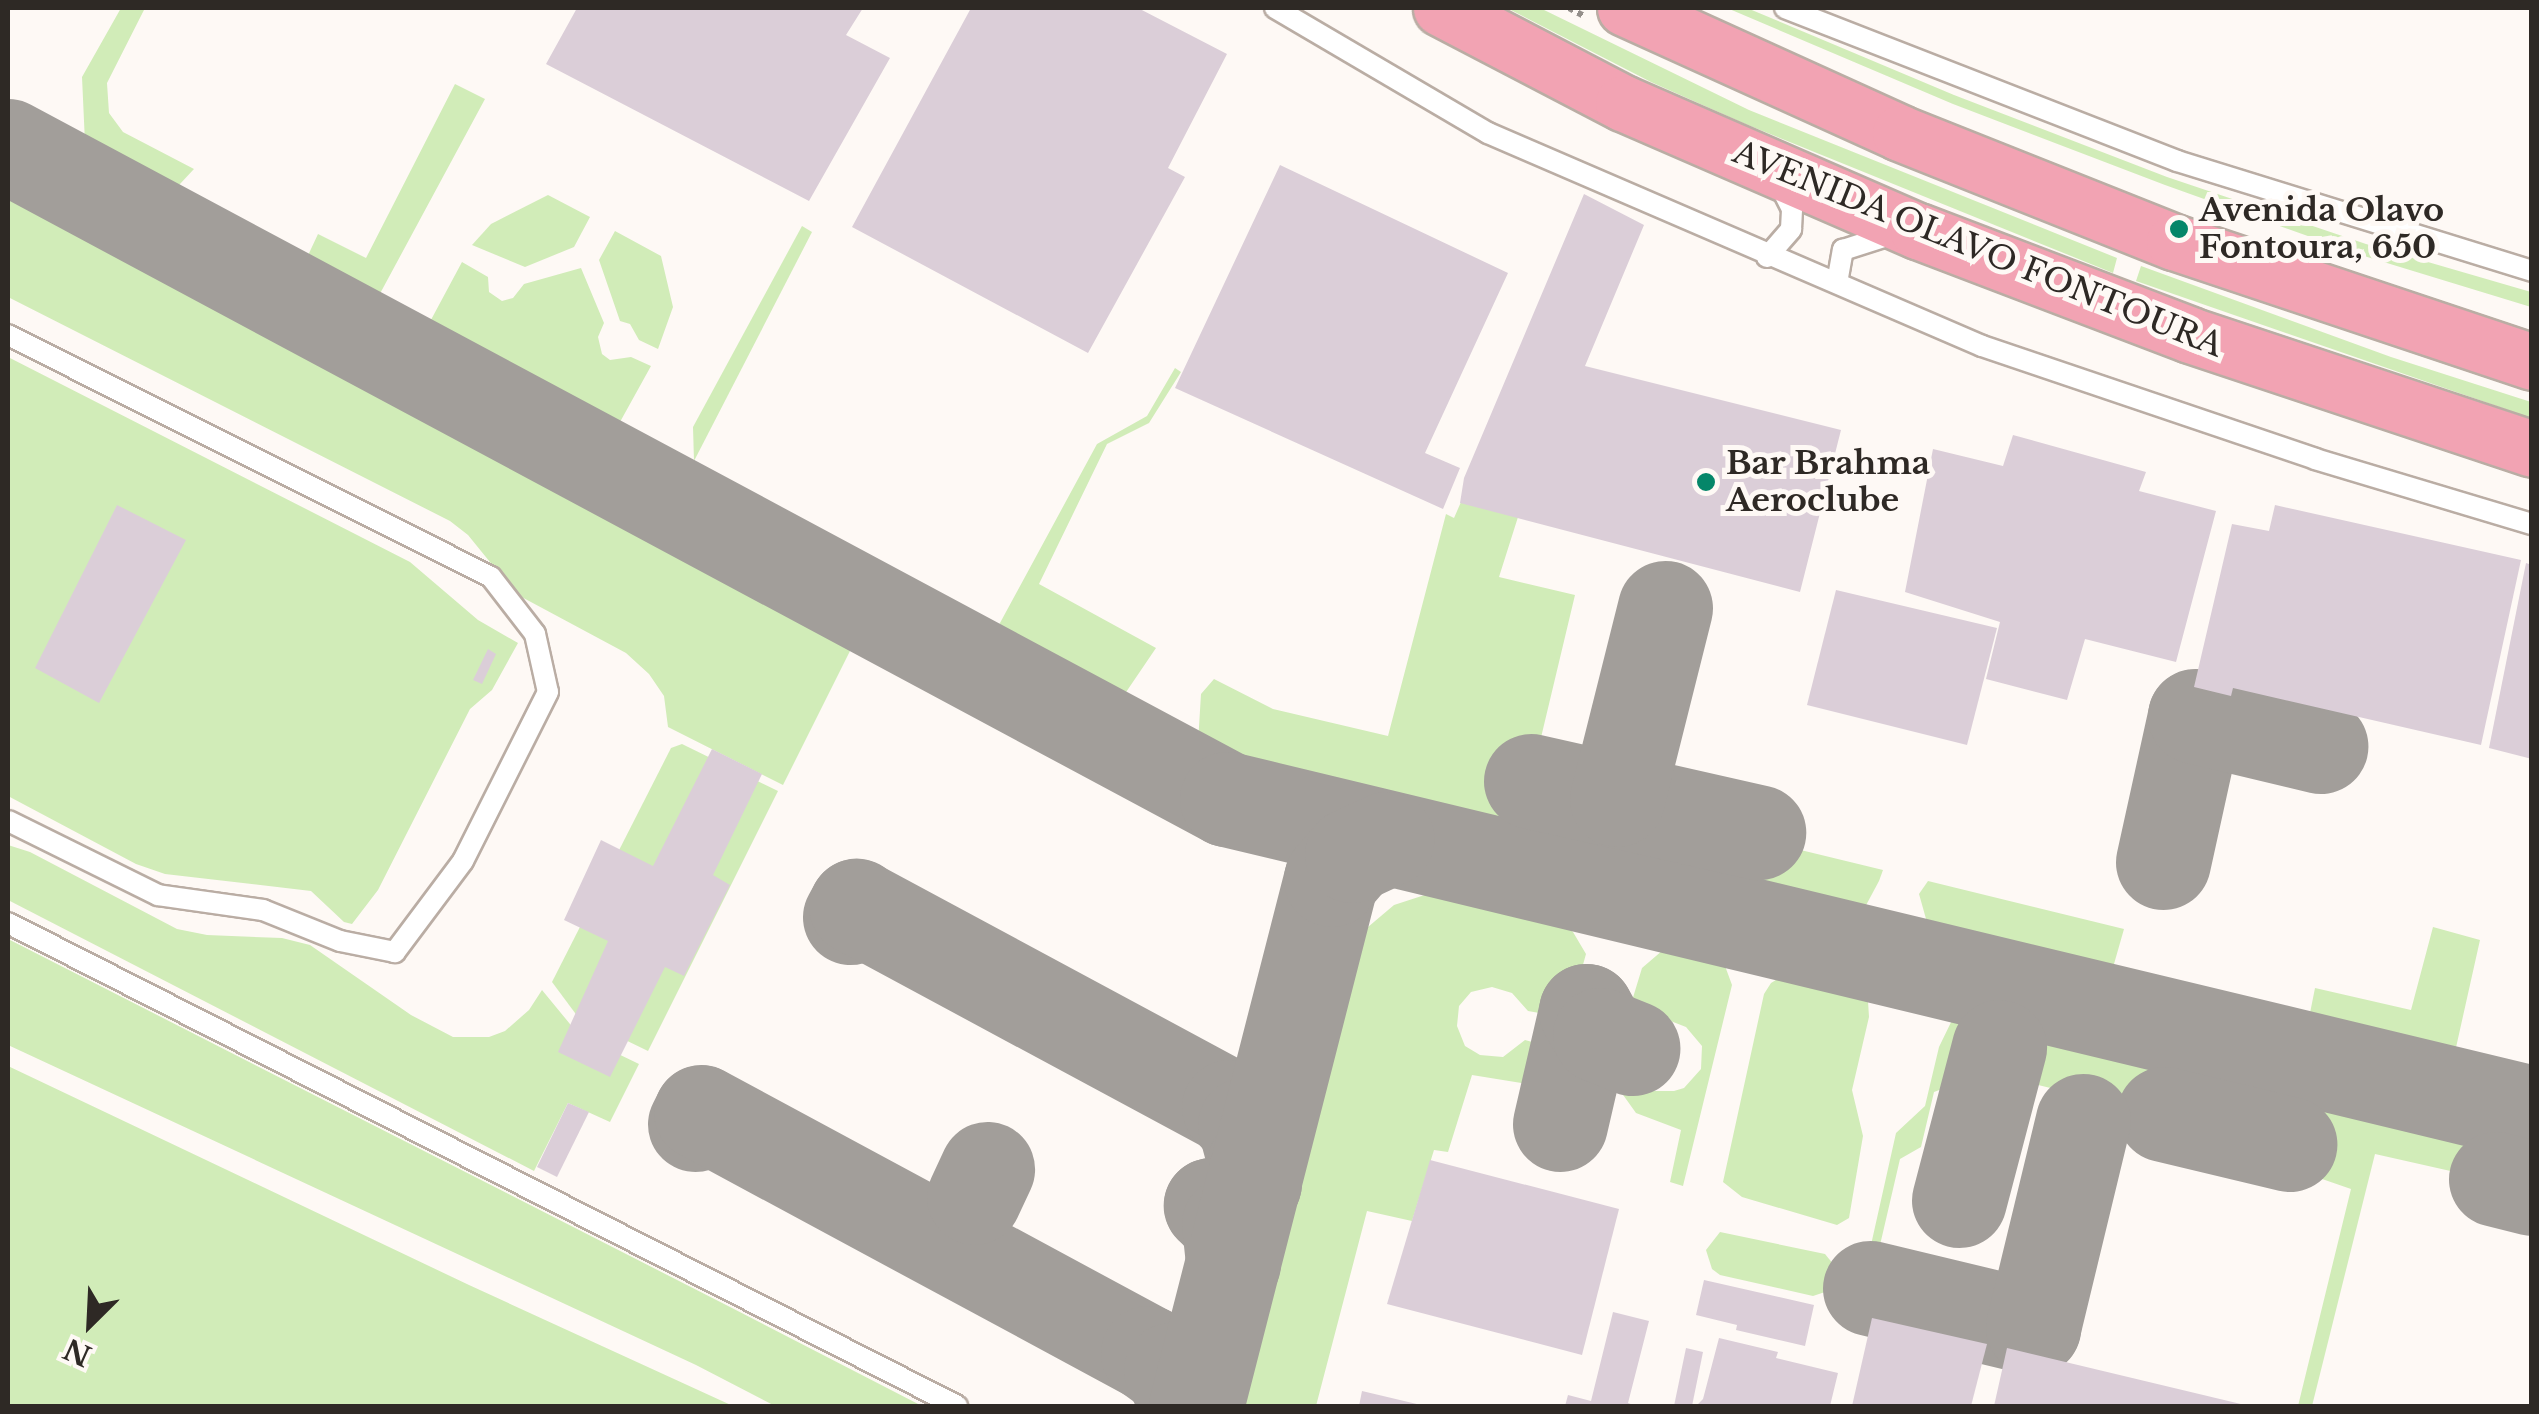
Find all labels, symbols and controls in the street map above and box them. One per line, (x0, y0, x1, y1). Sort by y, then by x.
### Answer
street label: AVENIDA OLAVO FONTOURA (1727, 133, 2229, 365)
place label: Avenida Olavo Fontoura, 650 (2199, 192, 2444, 267)
marker: Avenida Olavo Fontoura, 650 (2168, 218, 2190, 240)
place label: Bar Brahma Aeroclube (1726, 445, 1931, 520)
marker: Bar Brahma Aeroclube (1695, 471, 1717, 493)
north arrow (40, 1274, 140, 1374)
text: N (58, 1331, 97, 1373)

